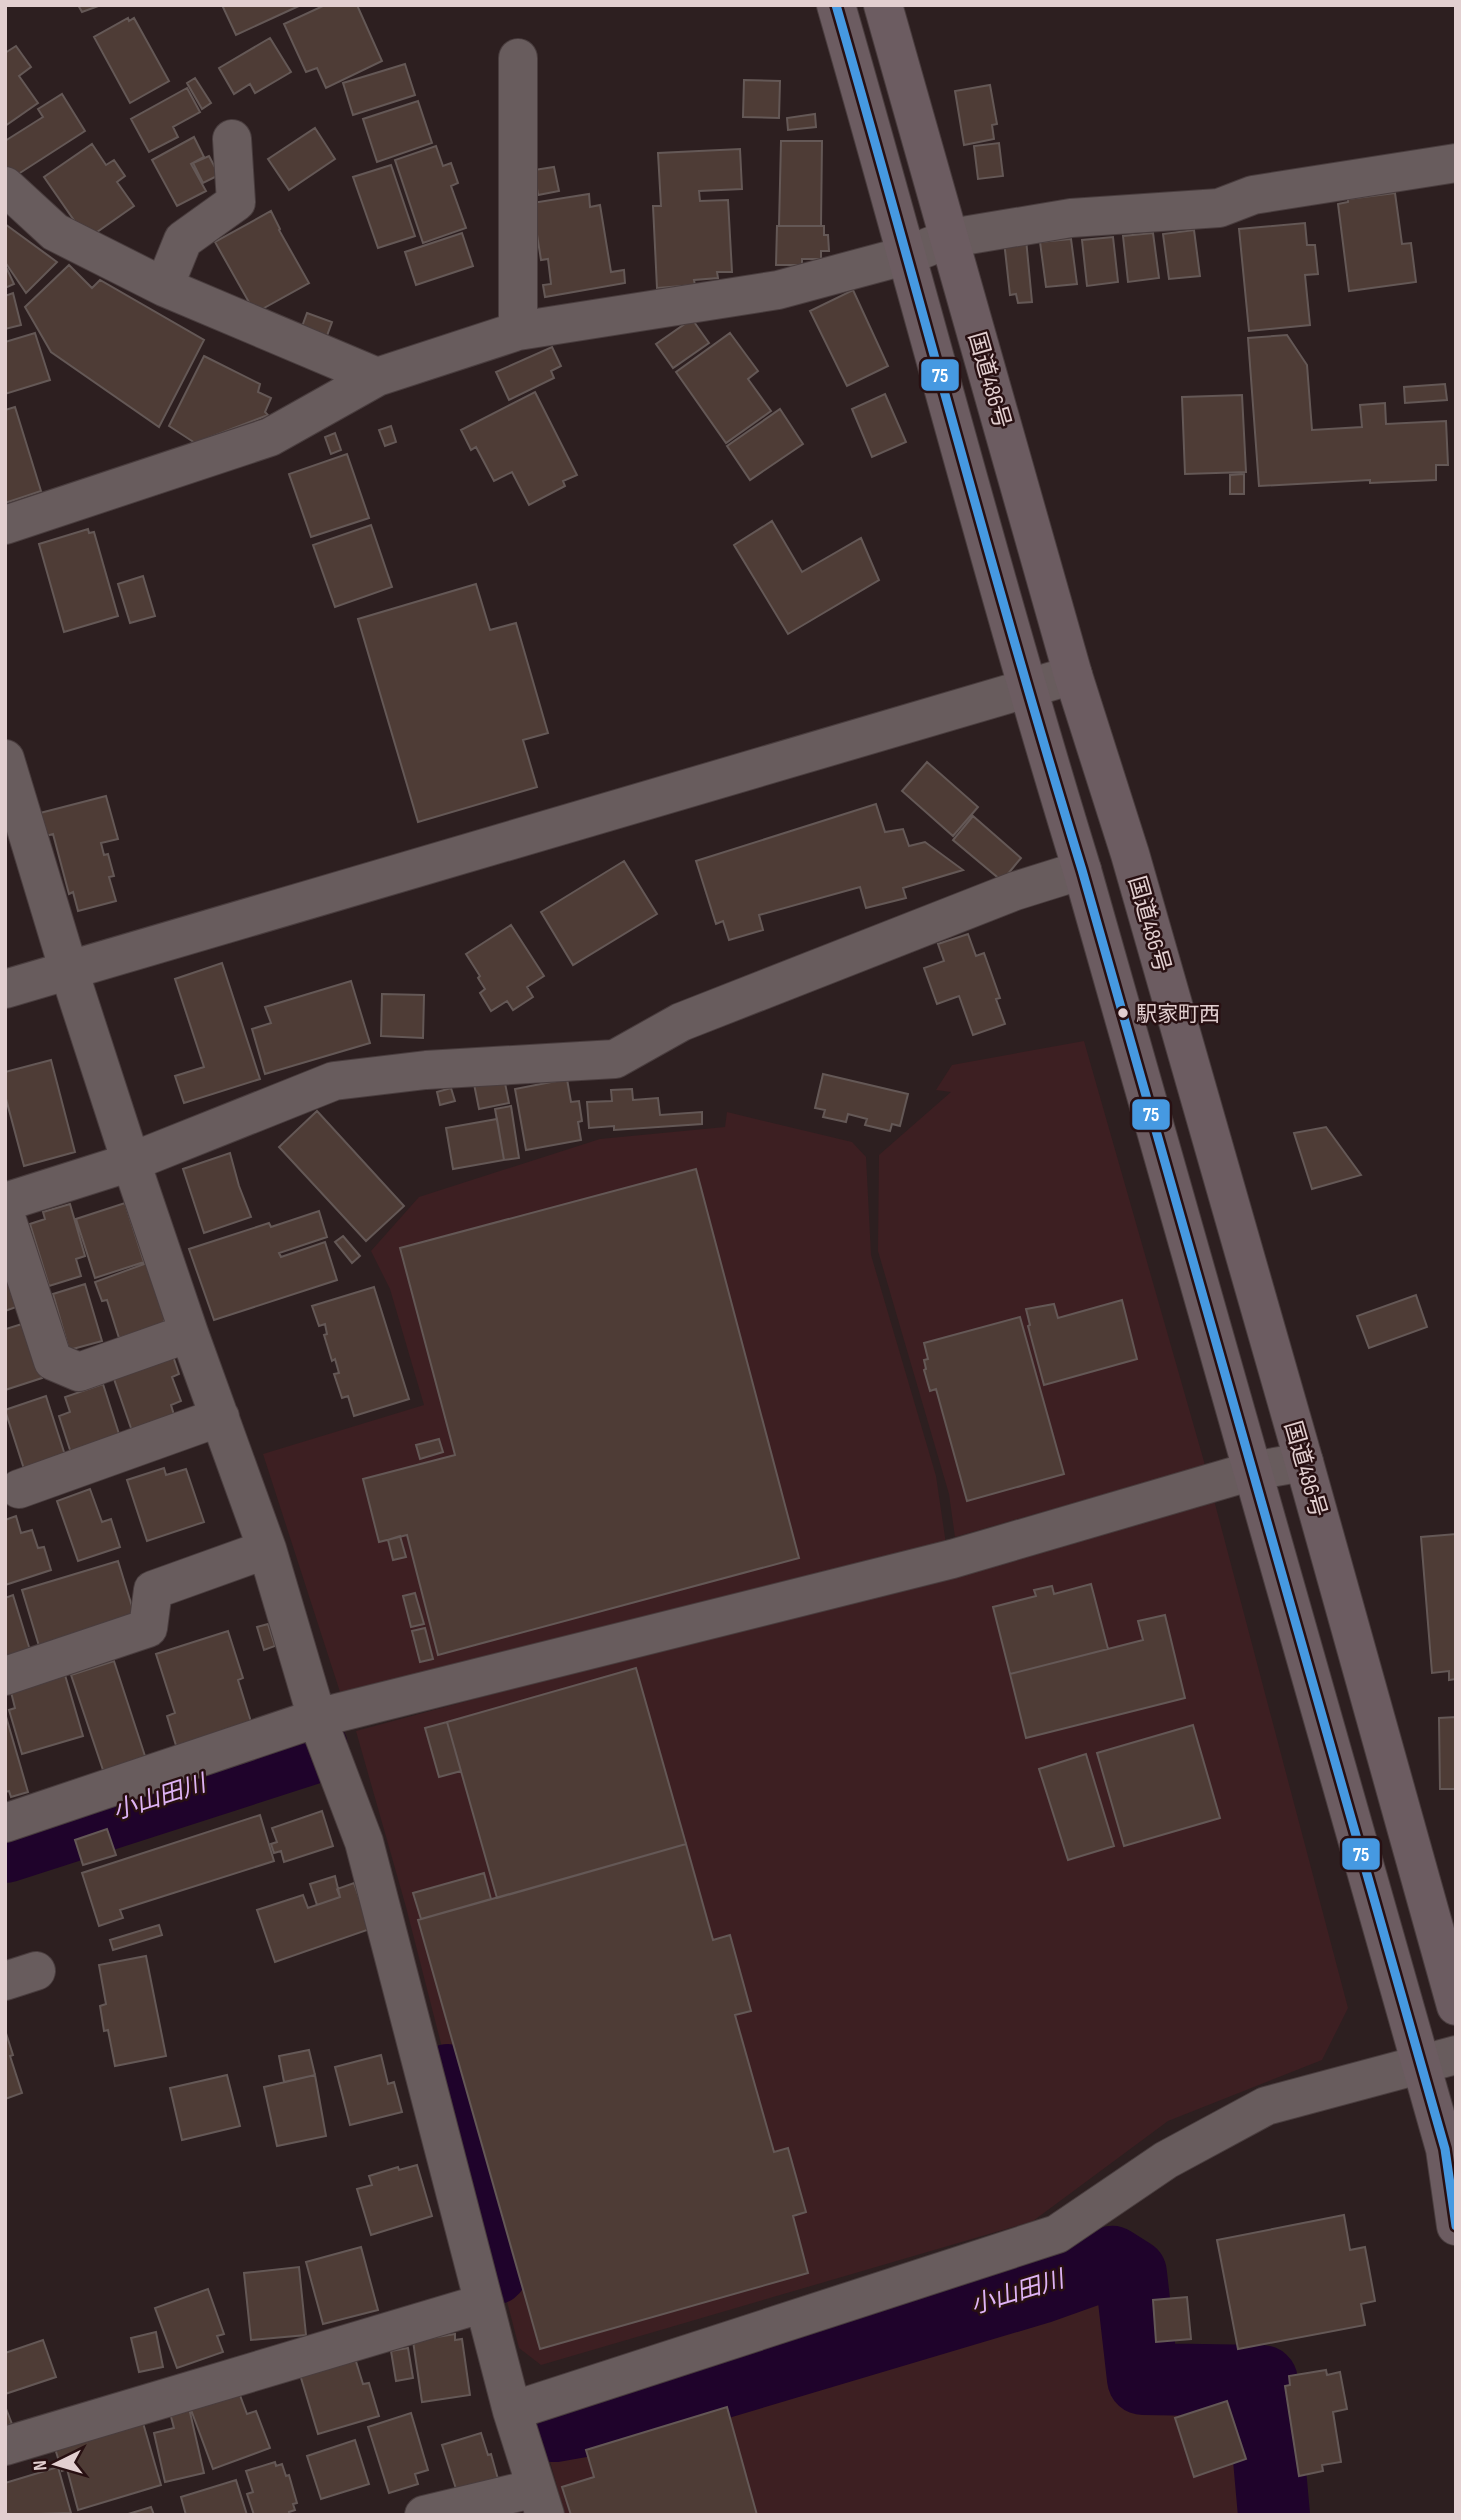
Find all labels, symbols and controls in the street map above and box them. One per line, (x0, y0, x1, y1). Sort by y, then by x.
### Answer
street label: 国道486号 (962, 329, 1016, 432)
line badge: 75 (920, 358, 960, 392)
text: 75 (932, 365, 948, 388)
street label: 国道486号 (1122, 873, 1176, 976)
place label: 駅家町西 (1136, 1002, 1220, 1027)
marker: 駅家町西 (1116, 1006, 1130, 1020)
line badge: 75 (1131, 1098, 1171, 1131)
text: 75 (1143, 1104, 1159, 1127)
street label: 国道486号 (1278, 1418, 1332, 1521)
water label: 小山田川 (109, 1768, 212, 1826)
line badge: 75 (1341, 1837, 1381, 1871)
text: 75 (1353, 1844, 1369, 1867)
water label: 小山田川 (967, 2264, 1070, 2320)
north arrow (21, 2429, 91, 2499)
text: N (29, 2459, 52, 2471)

